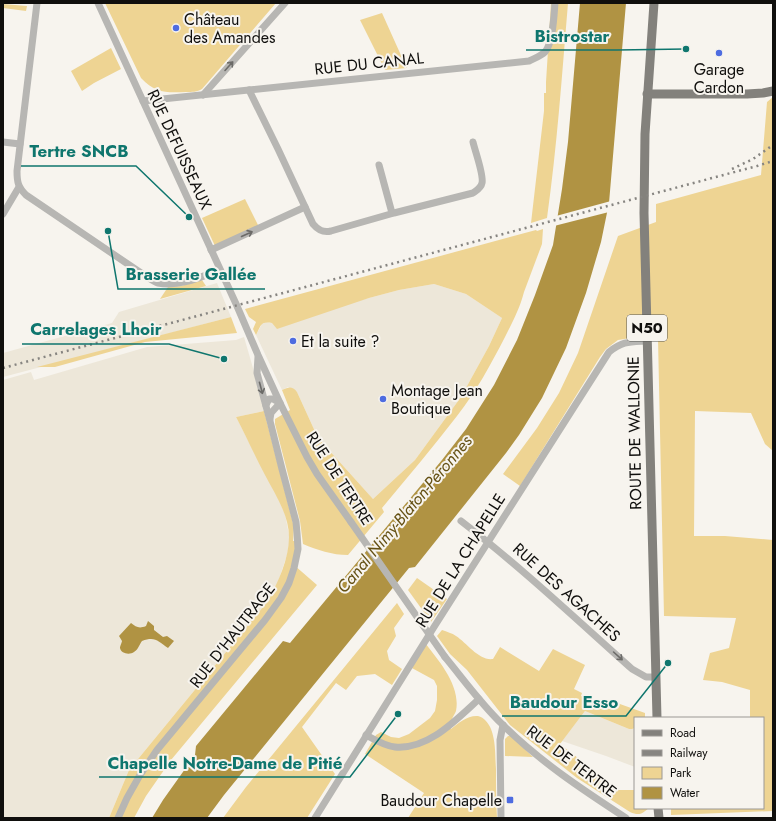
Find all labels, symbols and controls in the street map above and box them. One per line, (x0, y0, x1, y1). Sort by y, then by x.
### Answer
place label: Château des Amandes (184, 8, 276, 49)
callout: Bistrostar (526, 21, 617, 50)
marker: Château des Amandes (171, 23, 181, 33)
text: Bistrostar (534, 24, 610, 48)
street label: RUE DU CANAL (313, 46, 426, 81)
marker: Garage Cardon (714, 48, 724, 58)
place label: Garage Cardon (694, 58, 744, 99)
one-way arrow (224, 61, 234, 71)
street label: RUE DEFUISSEAUX (142, 85, 217, 213)
callout: Tertre SNCB (21, 137, 136, 166)
text: Tertre SNCB (30, 139, 128, 163)
one-way arrow (240, 230, 252, 237)
callout: Brasserie Gallée (118, 260, 265, 289)
text: Brasserie Gallée (126, 262, 257, 286)
callout: Carrelages Lhoir (22, 315, 169, 344)
road number: N50 (627, 315, 667, 341)
text: Carrelages Lhoir (30, 317, 162, 341)
place label: Et la suite ? (301, 330, 379, 353)
marker: Et la suite ? (288, 336, 298, 346)
street label: ROUTE DE WALLONIE (622, 356, 647, 510)
place label: Montage Jean Boutique (391, 379, 483, 420)
one-way arrow (258, 382, 266, 395)
marker: Montage Jean Boutique (378, 394, 388, 404)
street label: RUE DE TERTRE (301, 427, 378, 530)
water label: Canal Nimy-Blaton-Péronnes (331, 430, 478, 598)
street label: RUE DE LA CHAPELLE (410, 489, 511, 632)
street label: RUE DES AGACHES (508, 538, 626, 647)
street label: RUE D'HAUTRAGE (184, 578, 281, 693)
one-way arrow (613, 652, 623, 661)
callout: Baudour Esso (502, 687, 626, 716)
text: Baudour Esso (510, 690, 618, 714)
legend (634, 717, 764, 809)
street label: RUE DE TERTRE (522, 720, 622, 803)
text: Road (670, 724, 696, 742)
text: Railway (670, 744, 708, 762)
callout: Chapelle Notre-Dame de Pitié (99, 748, 350, 777)
text: Chapelle Notre-Dame de Pitié (107, 751, 343, 775)
text: Park (670, 764, 692, 782)
text: Water (670, 784, 701, 802)
place label: Baudour Chapelle (380, 789, 502, 812)
marker: Baudour Chapelle (505, 795, 515, 805)

